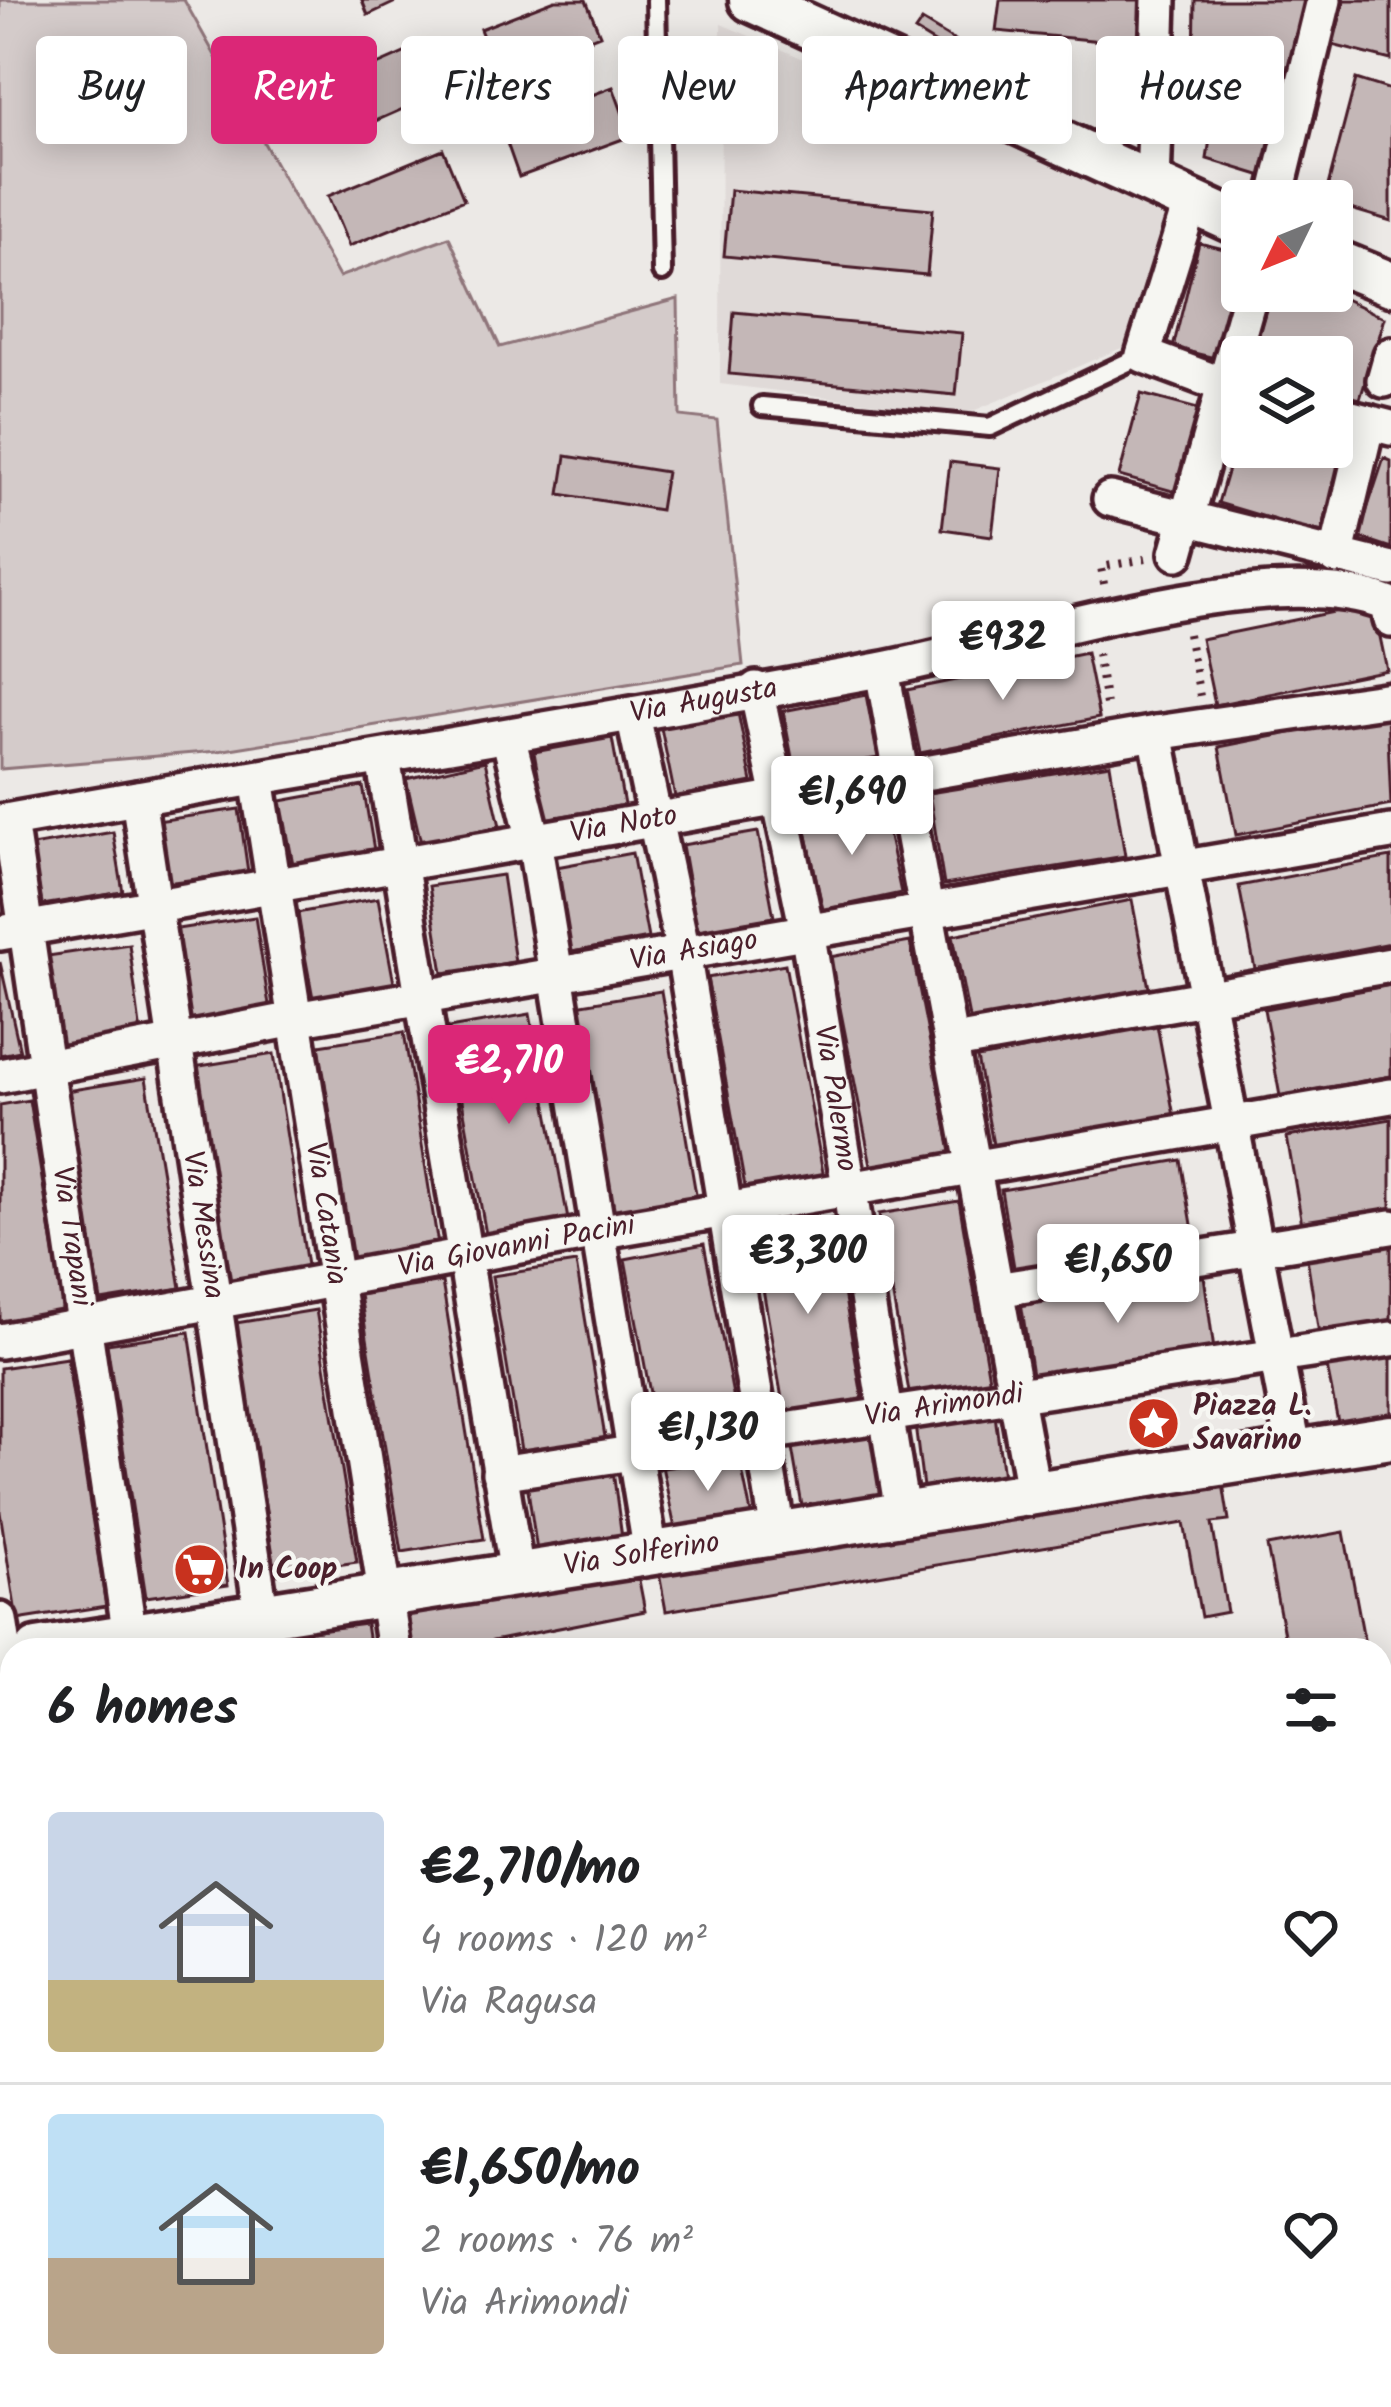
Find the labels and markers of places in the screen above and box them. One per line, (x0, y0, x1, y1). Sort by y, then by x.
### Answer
pin: €932 (932, 601, 1074, 703)
pin: €1,690 (754, 756, 950, 858)
pin: €2,710 (411, 1025, 607, 1127)
pin: €3,300 (710, 1215, 906, 1317)
pin: €1,650 (1020, 1224, 1216, 1326)
place label: Piazza L. Savarino (1193, 1383, 1312, 1465)
pin: €1,130 (610, 1392, 806, 1494)
place icon: Piazza L. Savarino (1126, 1396, 1182, 1452)
supermarket icon: In Coop (171, 1542, 227, 1598)
place label: In Coop (238, 1546, 337, 1594)

